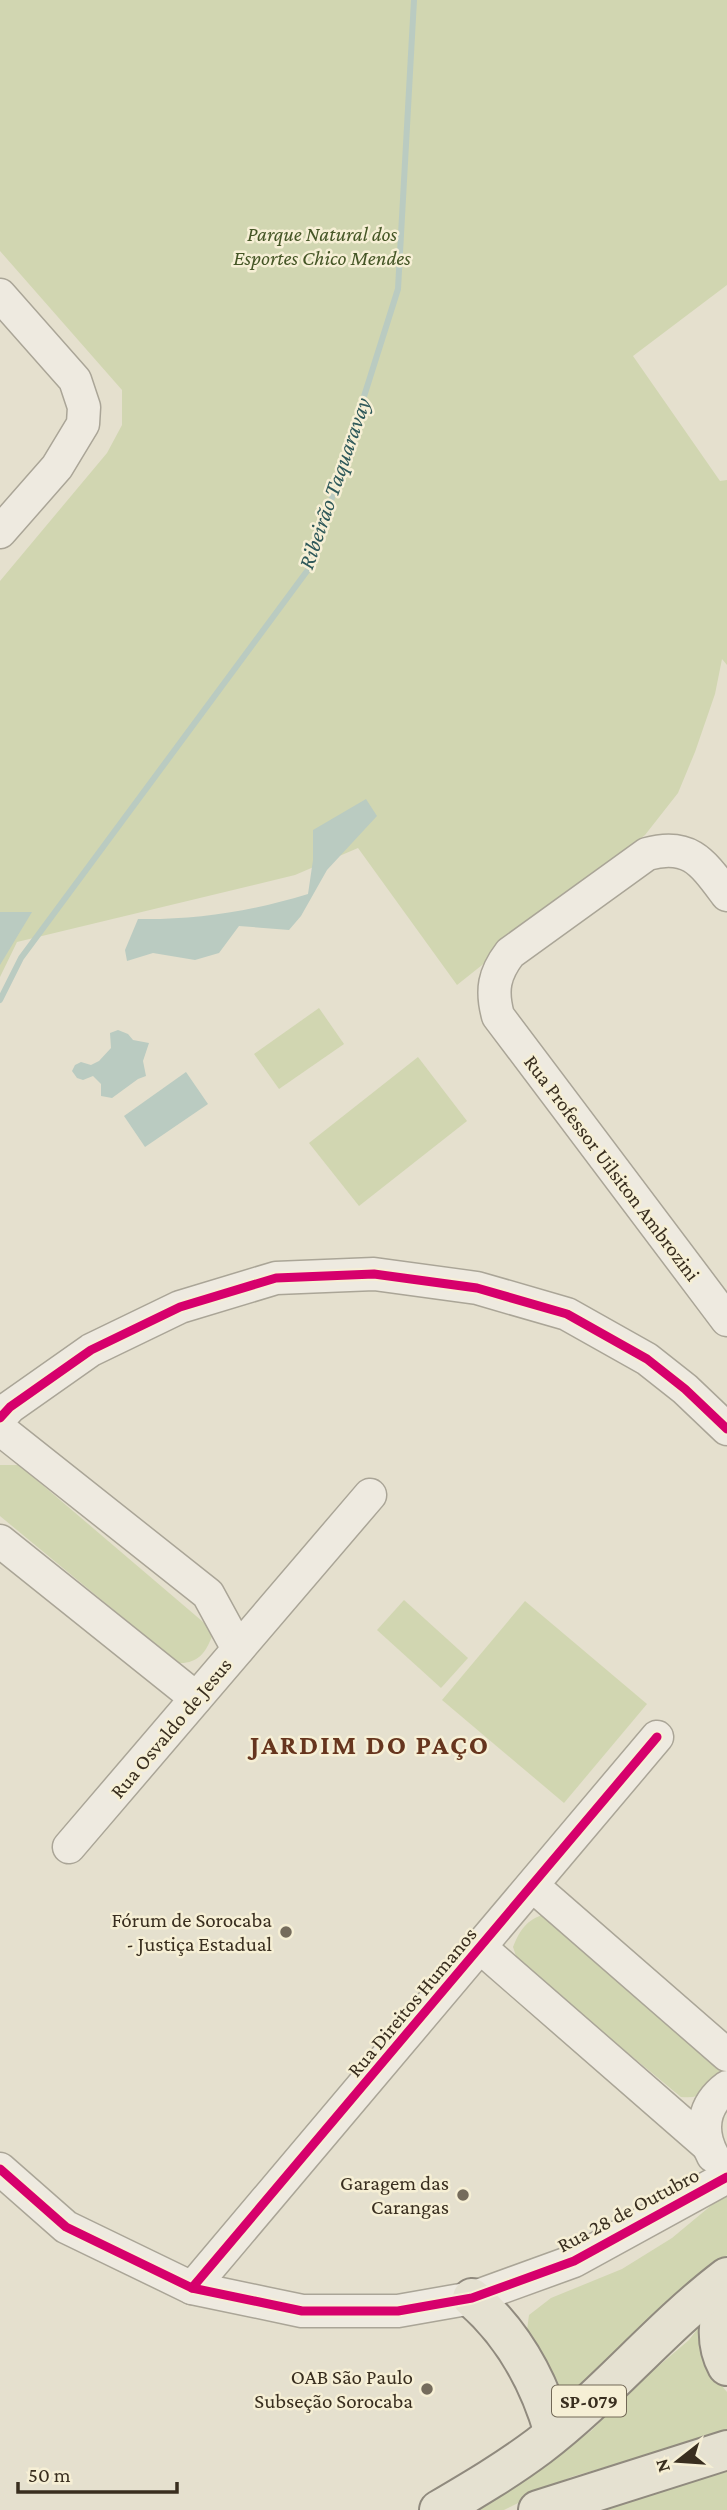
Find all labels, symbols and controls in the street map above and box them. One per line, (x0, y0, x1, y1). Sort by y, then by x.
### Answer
park label: Parque Natural dos Esportes Chico Mendes (233, 222, 411, 270)
water label: Ribeirão Taquaravay (292, 393, 376, 572)
street label: Rua Professor Uilsiton Ambrozini (519, 1050, 705, 1286)
street label: Rua Osvaldo de Jesus (105, 1653, 237, 1803)
district label: JARDIM DO PAÇO (247, 1729, 490, 1760)
place label: Fórum de Sorocaba - Justiça Estadual (111, 1908, 272, 1956)
street label: Rua Direitos Humanos (342, 1922, 482, 2082)
marker: Fórum de Sorocaba - Justiça Estadual (278, 1924, 294, 1940)
street label: Rua 28 de Outubro (553, 2163, 703, 2257)
place label: Garagem das Carangas (340, 2171, 449, 2219)
marker: Garagem das Carangas (455, 2187, 471, 2203)
place label: OAB São Paulo Subseção Sorocaba (254, 2365, 413, 2413)
marker: OAB São Paulo Subseção Sorocaba (419, 2381, 435, 2397)
road number: SP-079 (552, 2386, 626, 2416)
north arrow (643, 2426, 713, 2496)
scale bar (18, 2450, 177, 2494)
text: N (650, 2457, 674, 2475)
text: 50 m (28, 2463, 71, 2487)

